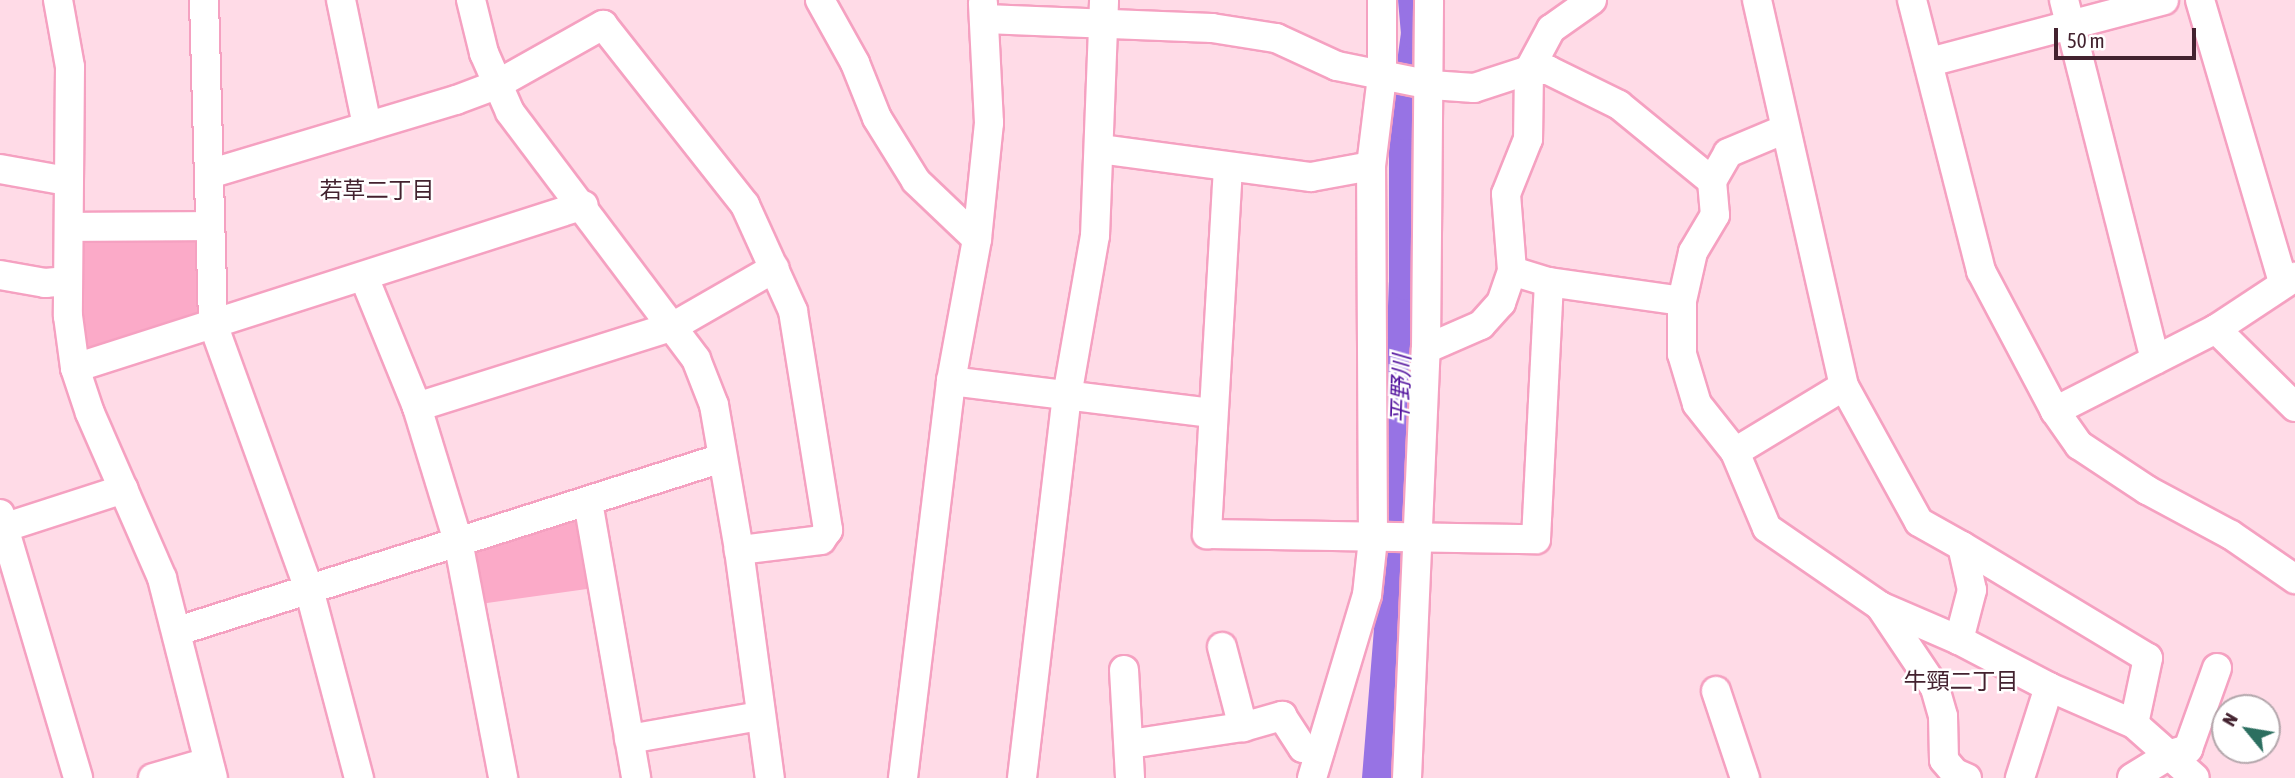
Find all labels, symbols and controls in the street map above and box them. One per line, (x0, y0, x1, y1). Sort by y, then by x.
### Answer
scale bar (2057, 14, 2199, 58)
text: 50 m (2067, 28, 2105, 52)
district label: 若草二丁目 (320, 176, 434, 204)
water label: 平野川 (1386, 354, 1416, 424)
district label: 牛頸二丁目 (1904, 667, 2018, 695)
north arrow (2211, 694, 2281, 764)
text: N (2217, 709, 2242, 730)

